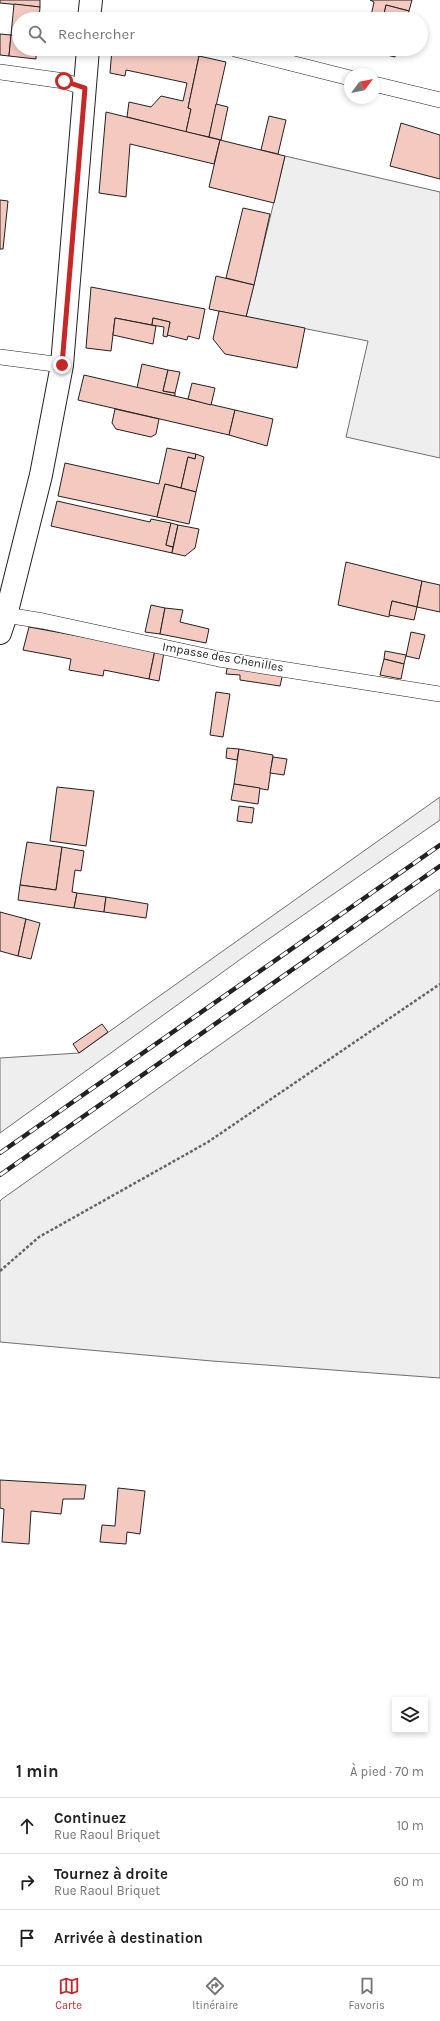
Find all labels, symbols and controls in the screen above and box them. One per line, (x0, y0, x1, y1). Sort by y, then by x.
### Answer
search box (12, 12, 428, 56)
icon: search (26, 23, 48, 45)
text: Rechercher (58, 25, 135, 43)
north arrow (344, 68, 380, 104)
route start (55, 72, 73, 90)
route end (53, 356, 71, 374)
street label: Impasse des Chenilles (161, 639, 285, 675)
map controls (392, 1697, 428, 1733)
button: layers (392, 1697, 428, 1733)
text: 1 min (16, 1761, 59, 1781)
text: À pied · 70 m (350, 1764, 424, 1779)
text: Continuez (54, 1809, 126, 1827)
icon: ahead (16, 1815, 38, 1837)
text: 10 m (397, 1818, 424, 1833)
text: Rue Raoul Briquet (54, 1827, 160, 1842)
text: Tournez à droite (54, 1865, 168, 1883)
icon: right (16, 1871, 38, 1893)
text: 60 m (394, 1874, 424, 1889)
text: Rue Raoul Briquet (54, 1883, 160, 1898)
icon: arrive (16, 1927, 38, 1949)
text: Arrivée à destination (54, 1929, 203, 1947)
tab: Carte (55, 1975, 82, 2012)
tab: Itinéraire (192, 1975, 238, 2012)
tab: Favoris (349, 1975, 385, 2012)

